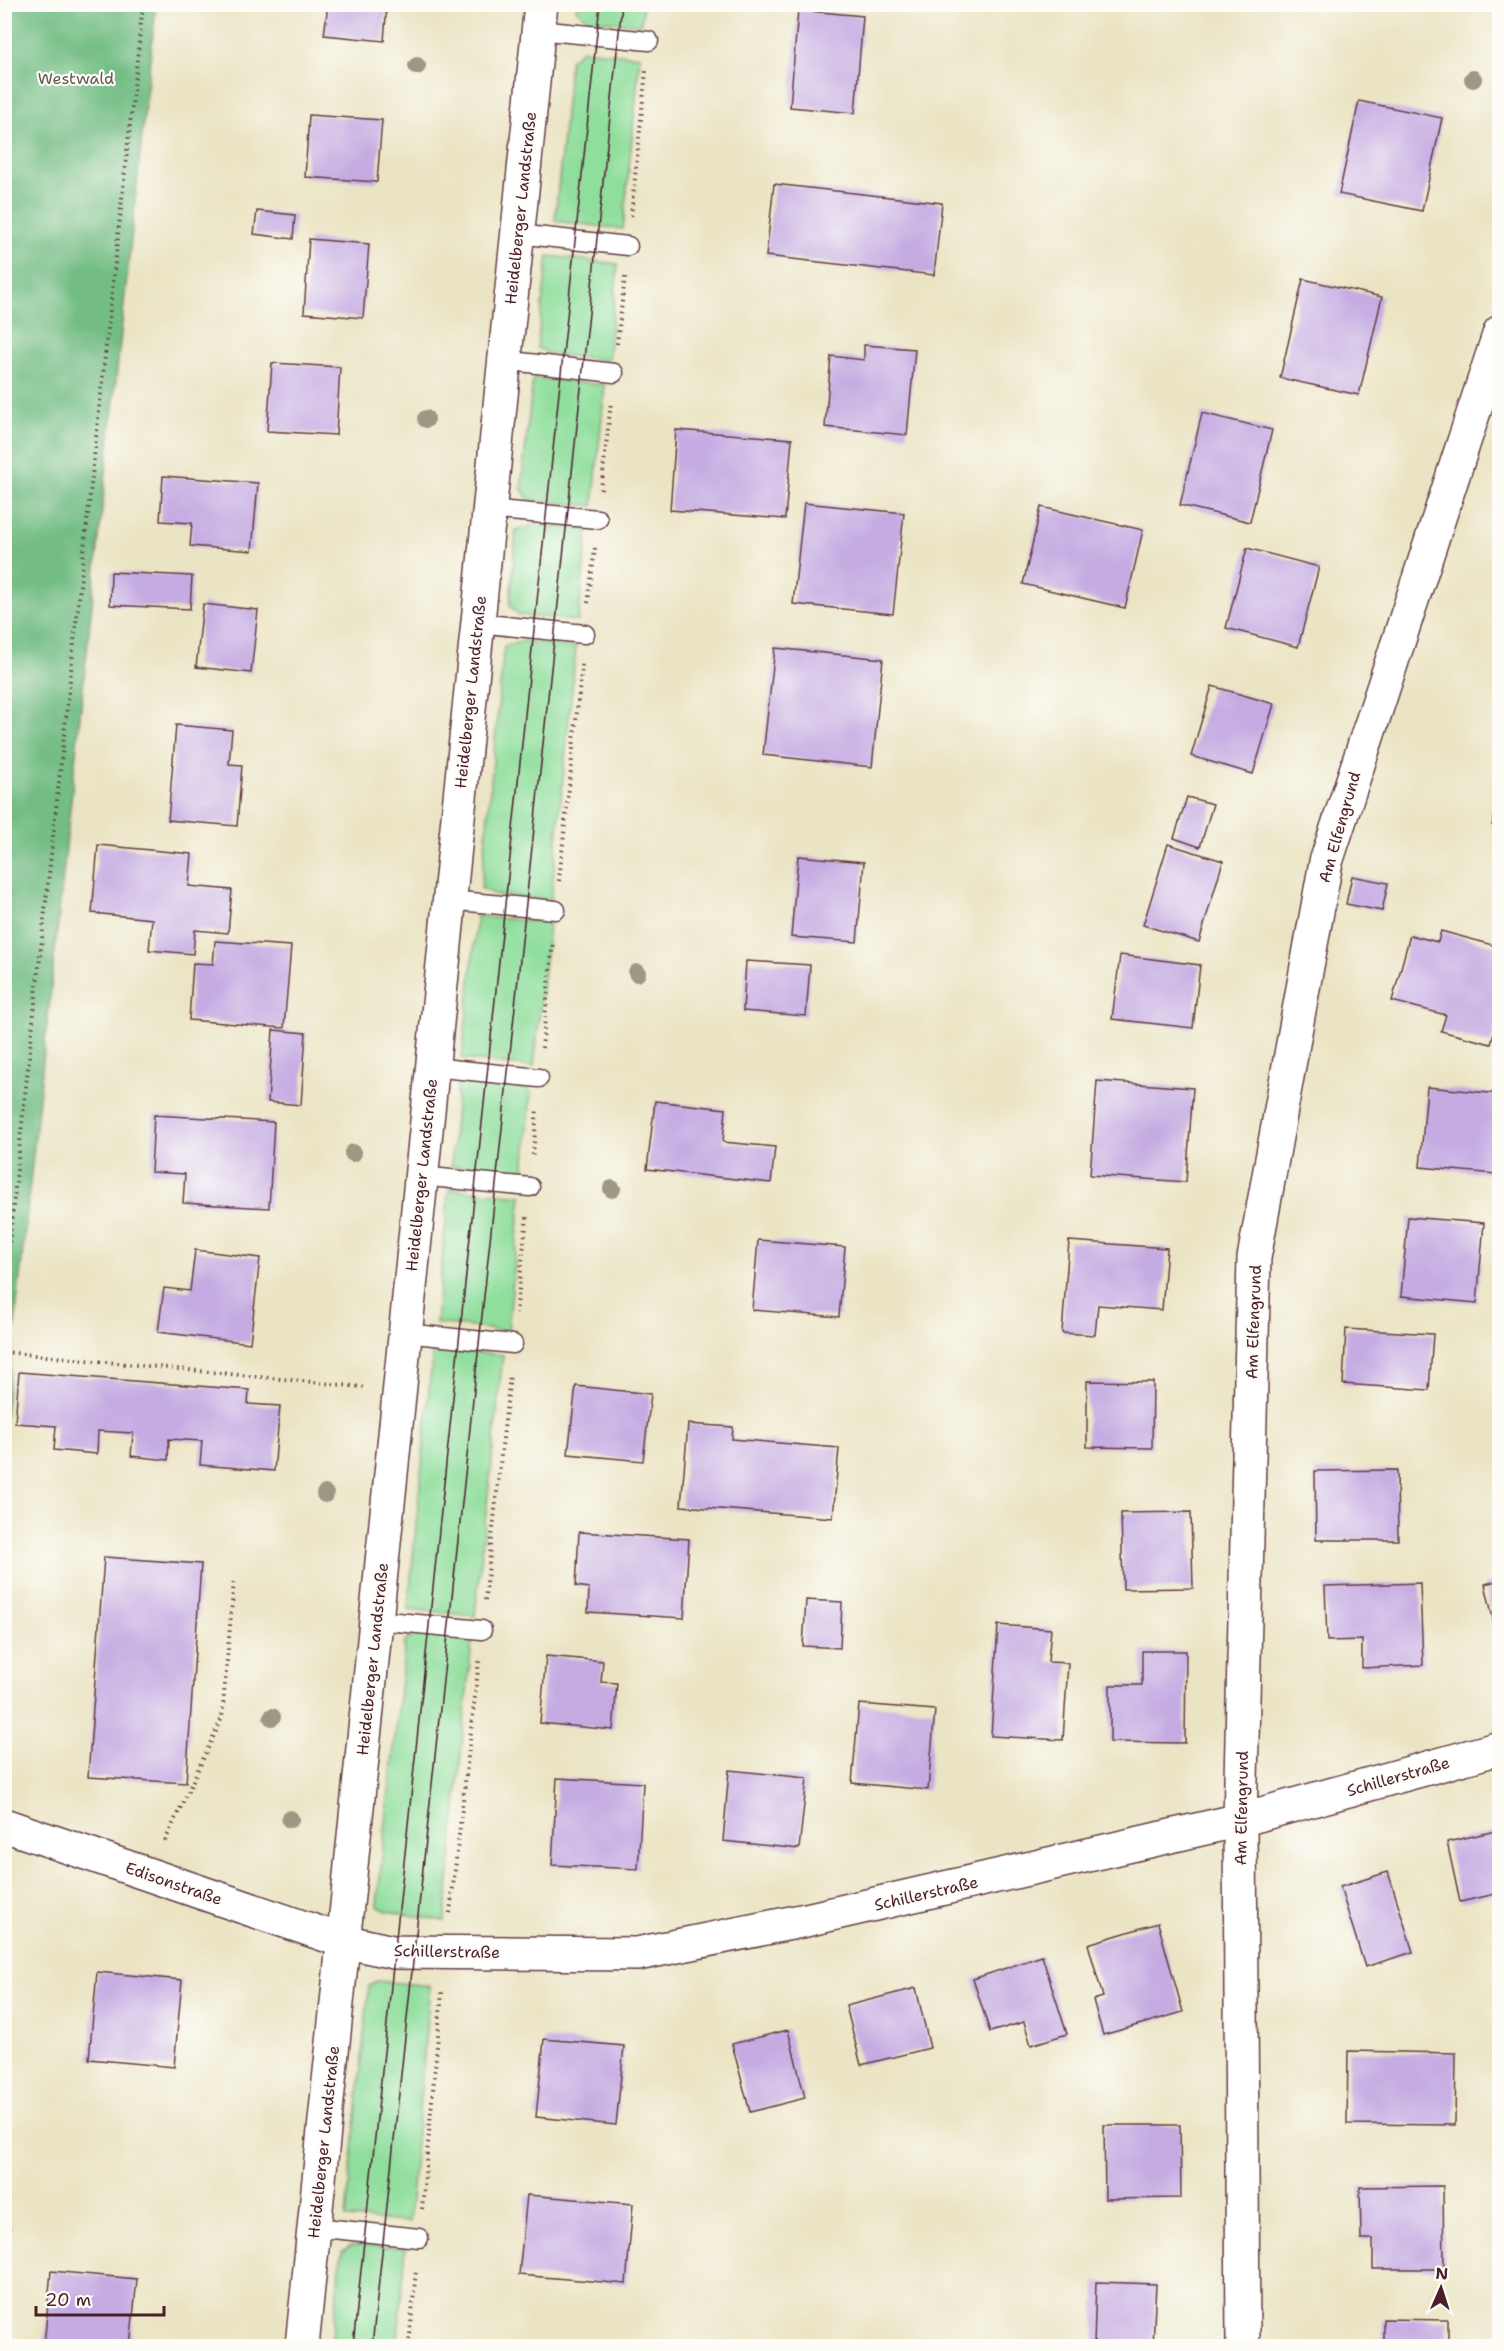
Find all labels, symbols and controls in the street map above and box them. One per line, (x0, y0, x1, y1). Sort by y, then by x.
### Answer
park label: Westwald (38, 68, 114, 89)
street label: Heidelberger Landstraße (500, 111, 541, 305)
street label: Heidelberger Landstraße (450, 595, 491, 789)
street label: Am Elfengrund (1314, 769, 1365, 885)
street label: Heidelberger Landstraße (401, 1078, 442, 1272)
street label: Am Elfengrund (1241, 1264, 1266, 1380)
street label: Heidelberger Landstraße (352, 1562, 393, 1756)
street label: Am Elfengrund (1230, 1750, 1253, 1866)
street label: Schillerstraße (1344, 1752, 1452, 1801)
street label: Edisonstraße (123, 1857, 225, 1910)
street label: Schillerstraße (872, 1871, 980, 1916)
street label: Schillerstraße (394, 1940, 500, 1963)
street label: Heidelberger Landstraße (303, 2045, 344, 2239)
north arrow (1411, 2258, 1471, 2318)
text: N (1435, 2263, 1449, 2284)
scale bar (36, 2279, 164, 2317)
text: 20 m (45, 2288, 91, 2312)

